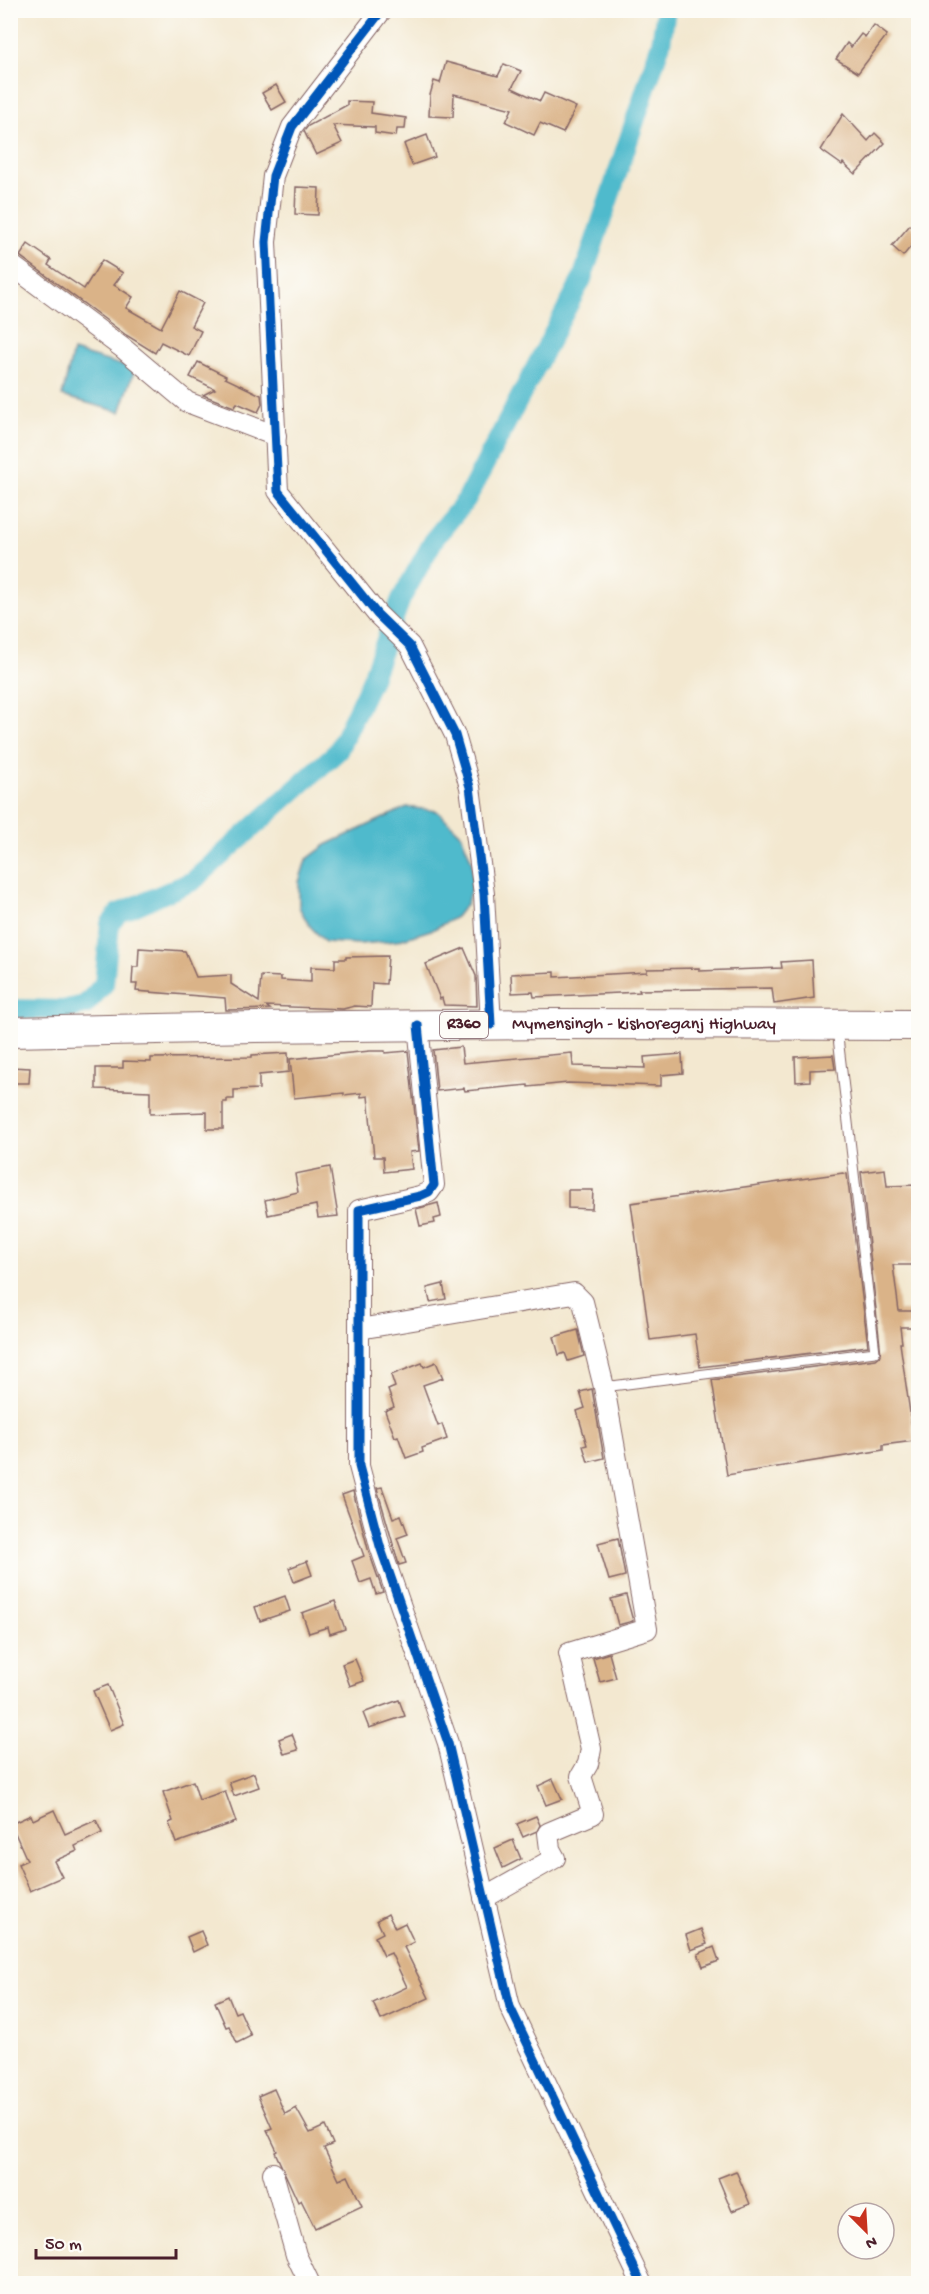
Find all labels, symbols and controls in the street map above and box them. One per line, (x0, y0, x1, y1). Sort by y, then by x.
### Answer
road number: R360 (440, 1012, 488, 1038)
street label: Mymensingh - kishoreganj Highway (512, 1013, 776, 1035)
north arrow (836, 2201, 896, 2261)
scale bar (36, 2222, 176, 2260)
text: N (862, 2231, 879, 2253)
text: 50 m (45, 2235, 82, 2256)

